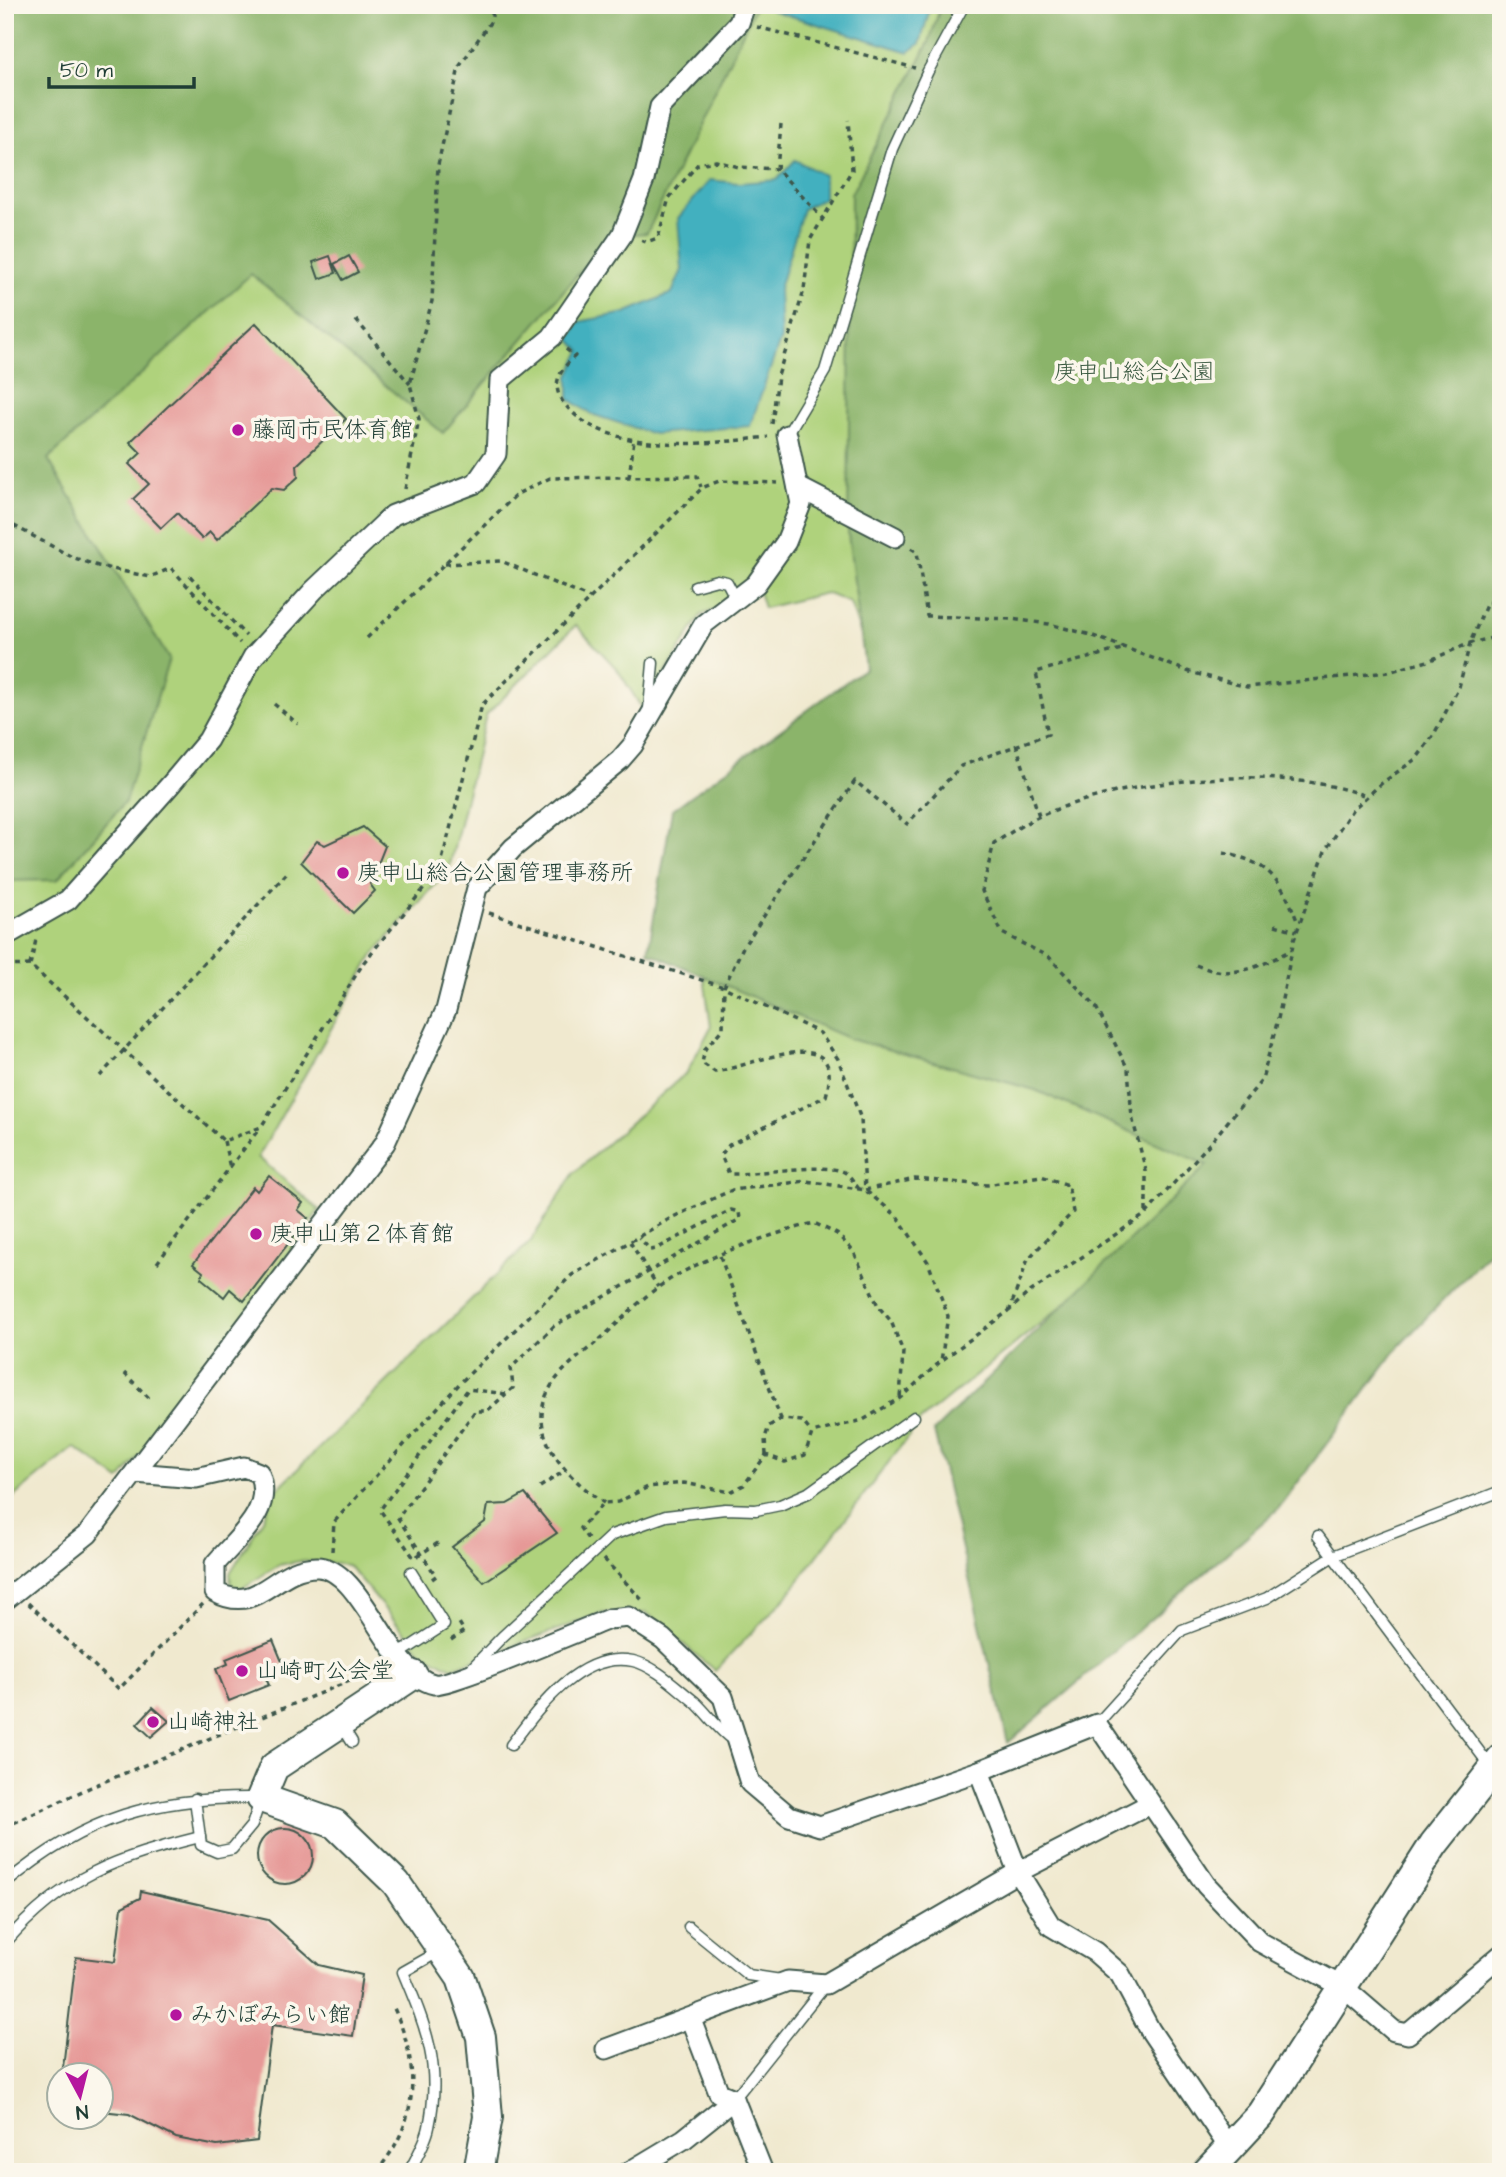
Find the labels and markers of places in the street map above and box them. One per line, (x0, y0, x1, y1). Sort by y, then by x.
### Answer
place label: 藤岡市民体育館 (252, 414, 413, 446)
marker: 藤岡市民体育館 (230, 422, 246, 438)
place label: 庚申山総合公園管理事務所 (357, 857, 633, 889)
marker: 庚申山総合公園管理事務所 (335, 865, 351, 881)
place label: 庚申山第２体育館 (270, 1218, 454, 1250)
marker: 庚申山第２体育館 (248, 1226, 264, 1242)
place label: 山崎町公会堂 (256, 1655, 394, 1687)
marker: 山崎町公会堂 (234, 1663, 250, 1679)
place label: 山崎神社 (167, 1706, 259, 1738)
marker: 山崎神社 (145, 1714, 161, 1730)
place label: みかぼみらい館 (190, 1999, 351, 2031)
marker: みかぼみらい館 (168, 2007, 184, 2023)

